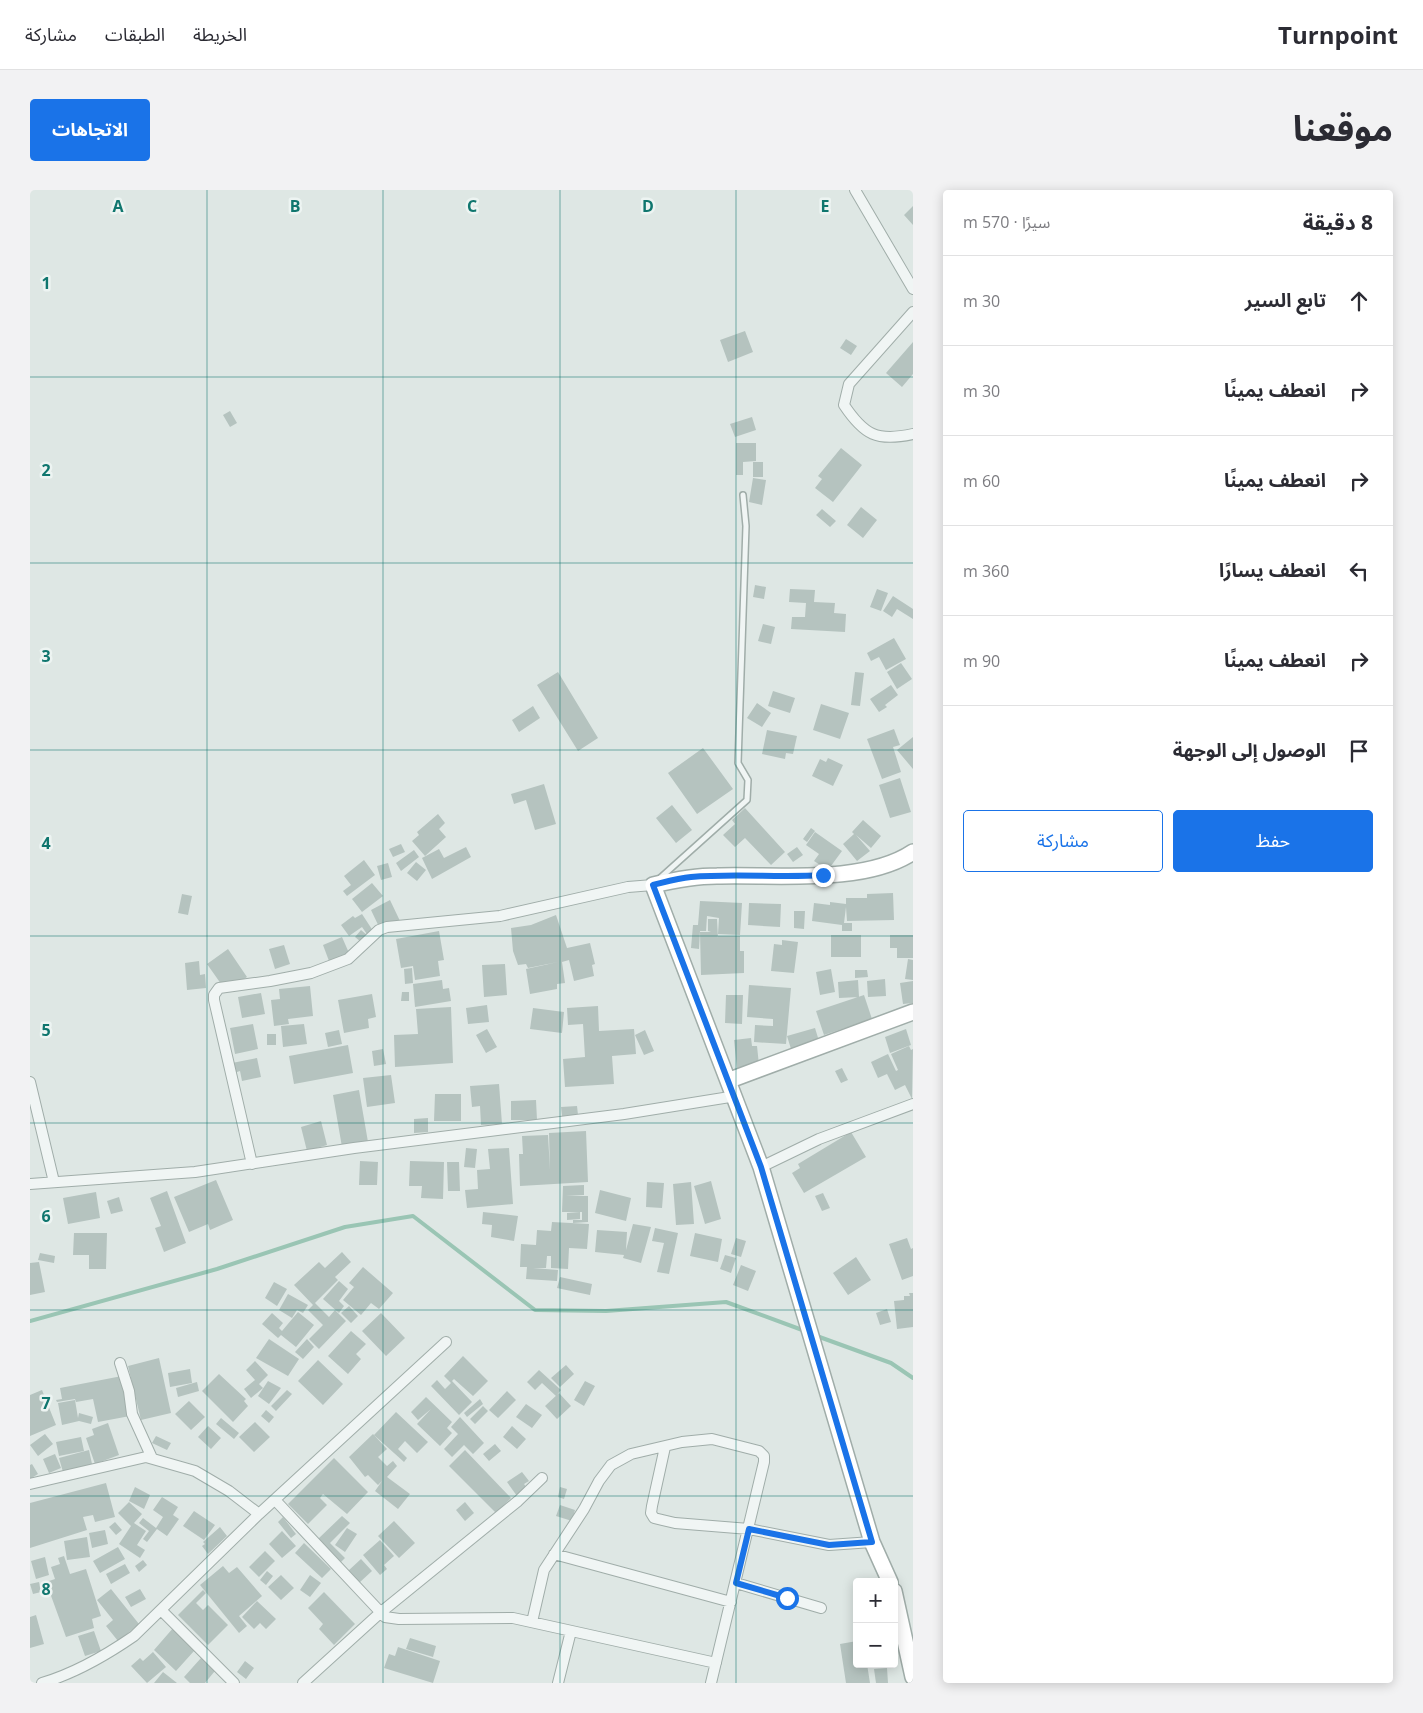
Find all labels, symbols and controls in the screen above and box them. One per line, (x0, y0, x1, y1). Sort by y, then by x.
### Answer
text: Turnpoint (1278, 18, 1398, 51)
text: مشاركة (25, 22, 77, 46)
text: الطبقات (105, 22, 165, 46)
text: الخريطة (193, 22, 247, 46)
button: الاتجاهات (30, 99, 150, 161)
text: موقعنا (1293, 104, 1393, 151)
text: A (112, 195, 124, 217)
text: B (290, 195, 300, 217)
text: C (467, 195, 477, 217)
text: D (642, 195, 654, 217)
text: E (821, 195, 830, 217)
text: 8 دقيقة (1303, 208, 1373, 236)
text: سيرًا · 570 m (963, 211, 1050, 233)
text: 1 (41, 272, 51, 294)
text: تابع السير (1245, 287, 1326, 313)
icon: ahead (1345, 287, 1373, 315)
text: 30 m (963, 290, 1000, 312)
text: انعطف يمينًا (1224, 377, 1326, 403)
icon: right (1345, 377, 1373, 405)
text: 30 m (963, 380, 1000, 402)
text: 2 (41, 459, 51, 481)
text: انعطف يمينًا (1224, 467, 1326, 493)
icon: right (1345, 467, 1373, 495)
text: 60 m (963, 470, 1000, 492)
text: انعطف يسارًا (1219, 557, 1326, 583)
icon: left (1345, 557, 1373, 585)
text: 360 m (963, 560, 1009, 582)
text: 3 (41, 645, 51, 667)
text: انعطف يمينًا (1224, 647, 1326, 673)
icon: right (1345, 647, 1373, 675)
text: 90 m (963, 650, 1000, 672)
text: الوصول إلى الوجهة (1173, 737, 1326, 763)
icon: arrive (1345, 737, 1373, 765)
button: مشاركة (963, 810, 1163, 872)
button: حفظ (1173, 810, 1373, 872)
text: 4 (41, 832, 51, 854)
route end (812, 864, 835, 887)
text: 5 (41, 1019, 51, 1041)
text: 6 (41, 1205, 51, 1227)
text: 7 (41, 1392, 51, 1414)
text: 8 (41, 1578, 51, 1600)
map controls (853, 1578, 898, 1668)
button: + (853, 1578, 898, 1623)
route start (776, 1587, 799, 1610)
button: − (853, 1623, 898, 1668)

